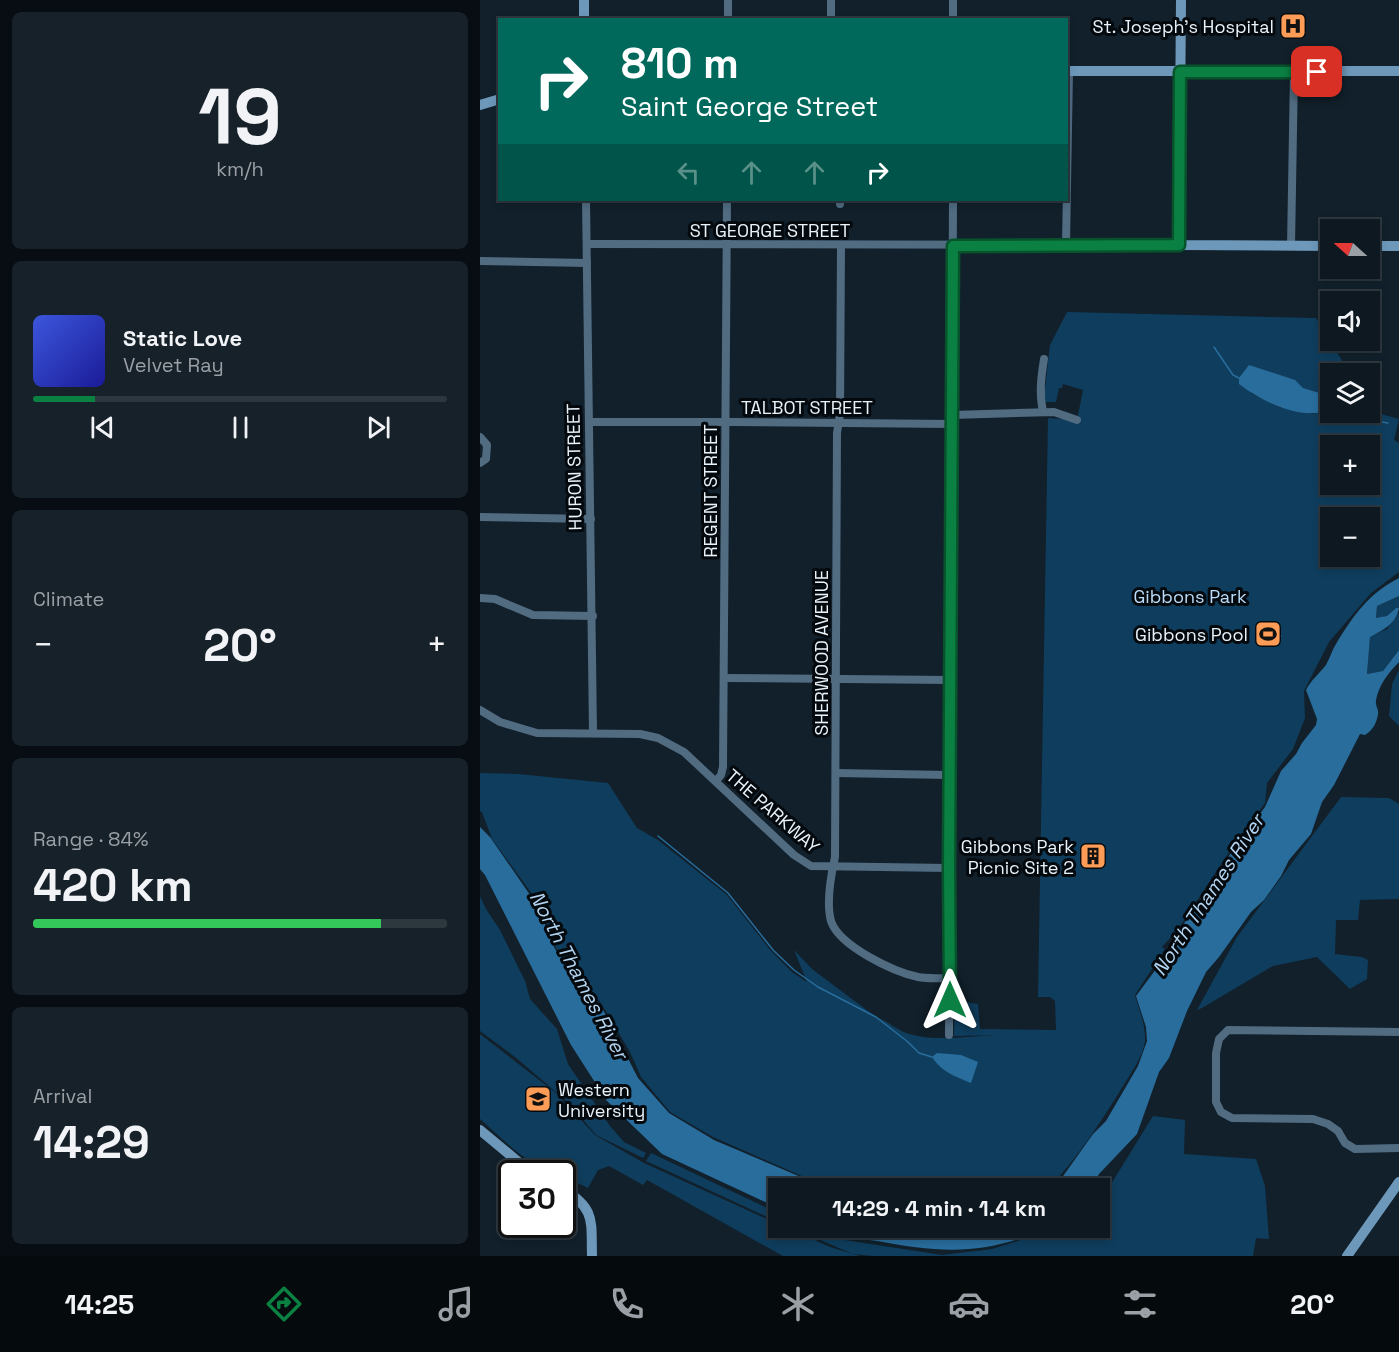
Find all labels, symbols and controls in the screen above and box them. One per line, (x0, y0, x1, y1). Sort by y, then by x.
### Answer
hospital icon: St. Joseph's Hospital (1278, 11, 1308, 41)
place label: St. Joseph's Hospital (1093, 15, 1274, 38)
text: 810 m (621, 37, 739, 90)
icon: right (522, 42, 600, 120)
pin (1291, 46, 1342, 97)
icon: arrive (1300, 55, 1333, 88)
text: 19 (198, 67, 282, 167)
text: Saint George Street (621, 89, 878, 124)
text: km/h (216, 156, 264, 182)
icon: left (672, 156, 705, 189)
icon: ahead (735, 156, 768, 189)
icon: ahead (798, 156, 831, 189)
icon: right (861, 156, 894, 189)
street label: ST GEORGE STREET (690, 219, 851, 242)
north arrow (1320, 219, 1380, 279)
map controls (1320, 219, 1380, 567)
button: sound (1320, 291, 1380, 351)
text: Static Love (123, 324, 242, 352)
text: Velvet Ray (123, 352, 224, 378)
button: layers (1320, 363, 1380, 423)
street label: TALBOT STREET (741, 396, 873, 419)
street label: HURON STREET (561, 403, 587, 531)
icon: previous (86, 411, 119, 444)
icon: pause (224, 411, 257, 444)
icon: next (362, 411, 395, 444)
street label: REGENT STREET (699, 424, 722, 558)
button: + (1320, 435, 1380, 495)
button: − (1320, 507, 1380, 567)
street label: SHERWOOD AVENUE (810, 570, 833, 736)
park label: Gibbons Park (1133, 585, 1247, 608)
text: Climate (33, 586, 104, 612)
text: 20° (203, 617, 277, 674)
sports icon: Gibbons Pool (1253, 619, 1283, 649)
place label: Gibbons Pool (1135, 623, 1248, 646)
text: − (33, 624, 53, 666)
text: + (427, 624, 447, 666)
street label: THE PARKWAY (721, 764, 825, 858)
water label: North Thames River (1146, 808, 1271, 980)
text: Range · 84% (33, 826, 148, 852)
place label: Gibbons Park Picnic Site 2 (961, 835, 1074, 879)
building icon: Gibbons Park Picnic Site 2 (1078, 841, 1108, 871)
text: 420 km (33, 857, 193, 914)
water label: North Thames River (524, 886, 635, 1066)
position arrow (918, 968, 982, 1032)
place label: Western University (558, 1078, 645, 1122)
text: Arrival (33, 1083, 92, 1109)
school or university icon: Western University (523, 1084, 553, 1114)
text: 14:29 (33, 1114, 150, 1171)
speed limit sign: 30 (498, 1160, 576, 1238)
text: 14:29 · 4 min · 1.4 km (832, 1194, 1046, 1222)
icon: directions (263, 1283, 305, 1325)
icon: music (435, 1283, 477, 1325)
icon: phone (606, 1283, 648, 1325)
icon: climate (777, 1283, 819, 1325)
icon: car (948, 1283, 990, 1325)
icon: filters (1119, 1283, 1161, 1325)
text: 14:25 (65, 1287, 134, 1322)
text: 20° (1290, 1287, 1334, 1322)

